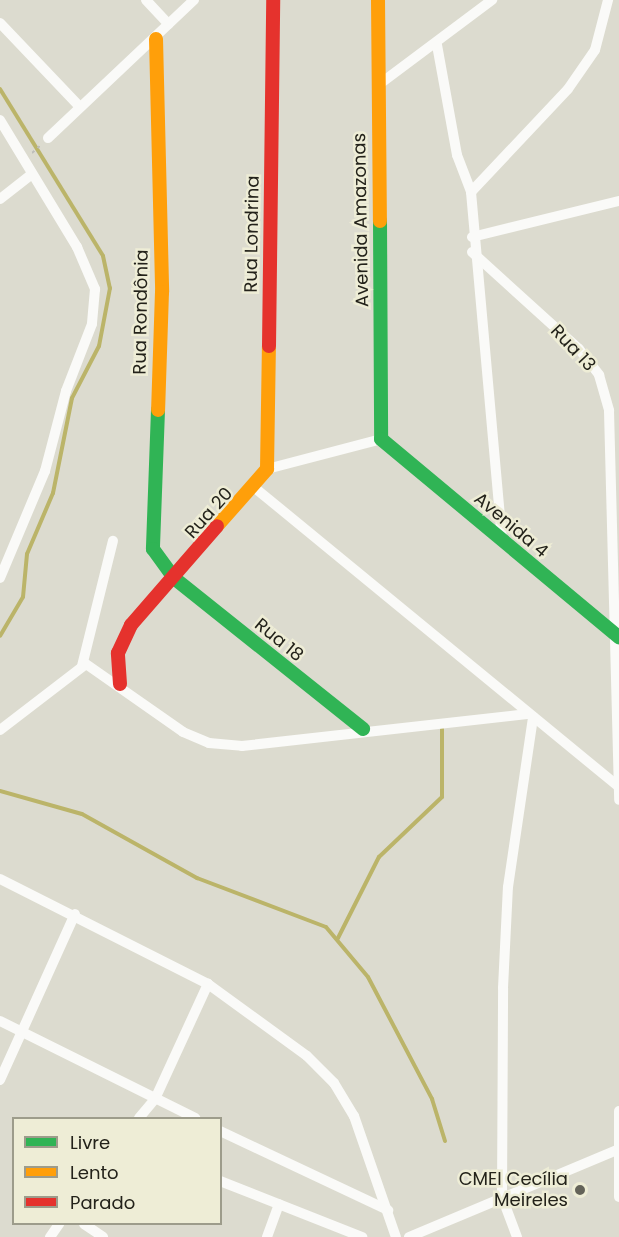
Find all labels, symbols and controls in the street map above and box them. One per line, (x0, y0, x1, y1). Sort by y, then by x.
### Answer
street label: Avenida Amazonas (349, 133, 373, 307)
street label: Rua Londrina (240, 175, 264, 293)
street label: Rua Rondônia (129, 249, 153, 375)
street label: Rua 13 (546, 320, 600, 376)
street label: Rua 20 (181, 483, 237, 543)
street label: Avenida 4 (470, 488, 552, 562)
street label: Rua 18 (250, 614, 308, 666)
legend (12, 1117, 222, 1225)
text: Livre (70, 1130, 110, 1155)
text: Lento (70, 1160, 119, 1185)
place label: CMEI Cecília Meireles (459, 1169, 568, 1212)
marker: CMEI Cecília Meireles (573, 1183, 587, 1197)
text: Parado (70, 1190, 135, 1215)

